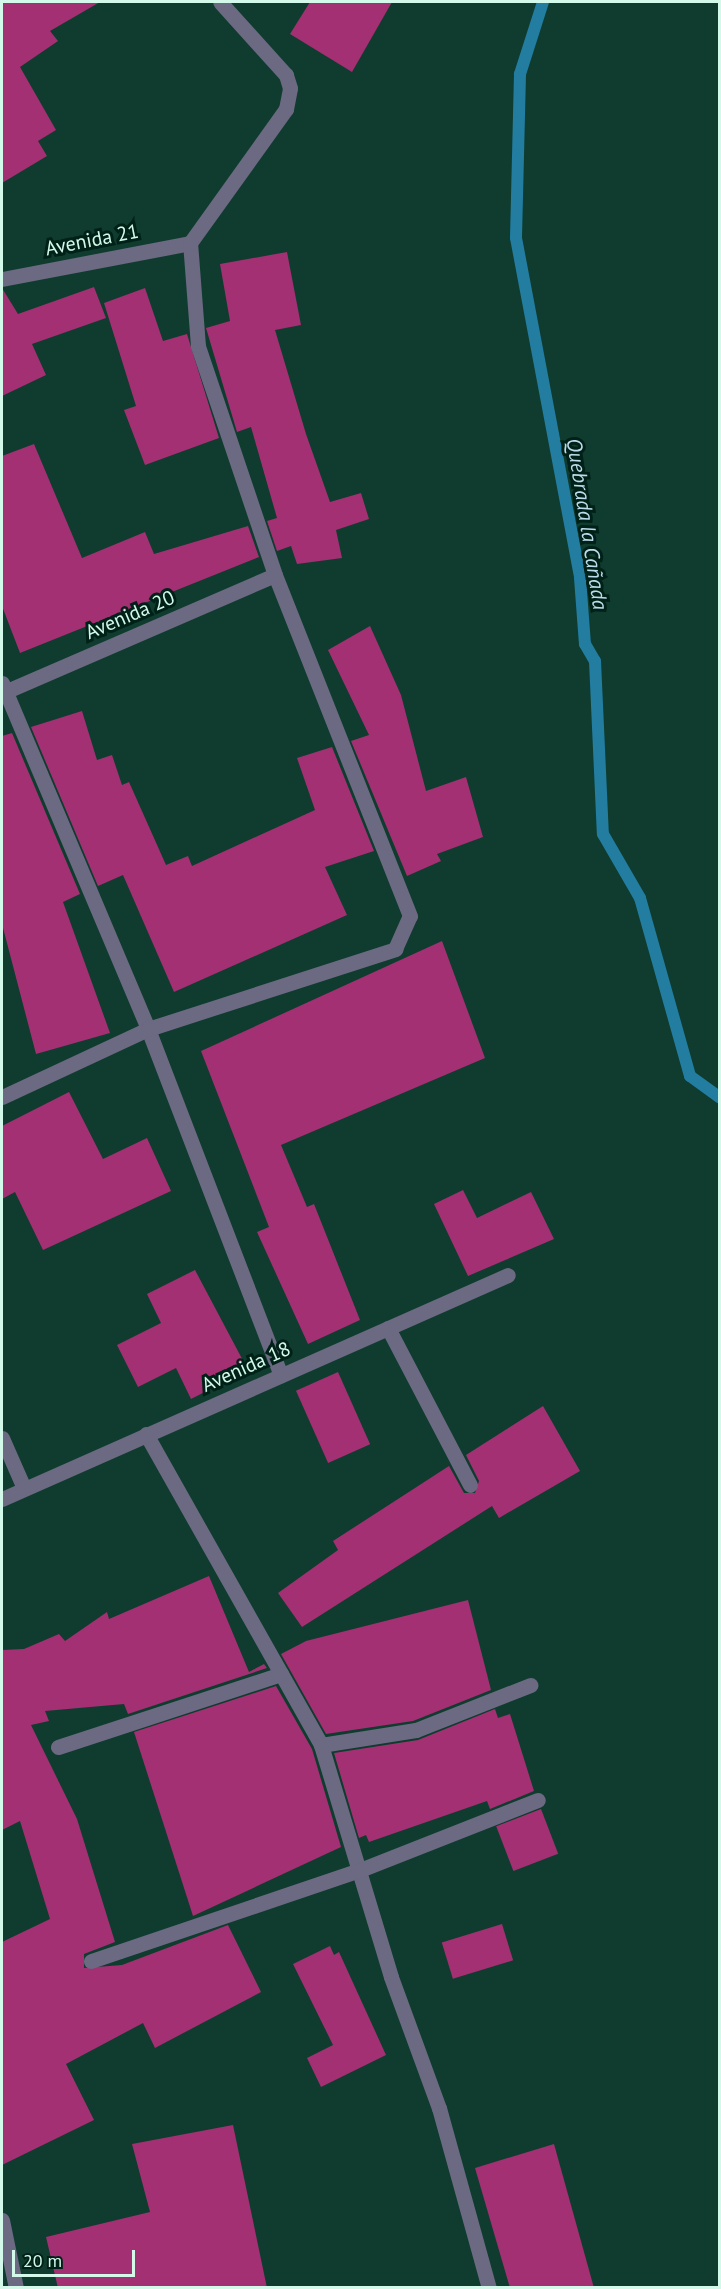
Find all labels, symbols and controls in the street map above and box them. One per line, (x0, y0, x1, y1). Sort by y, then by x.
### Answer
street label: Avenida 21 (43, 219, 141, 261)
water label: Quebrada la Cañada (561, 437, 613, 611)
street label: Avenida 20 (82, 585, 178, 645)
street label: Avenida 18 (198, 1337, 294, 1397)
scale bar (15, 2238, 138, 2276)
text: 20 m (23, 2249, 62, 2272)

